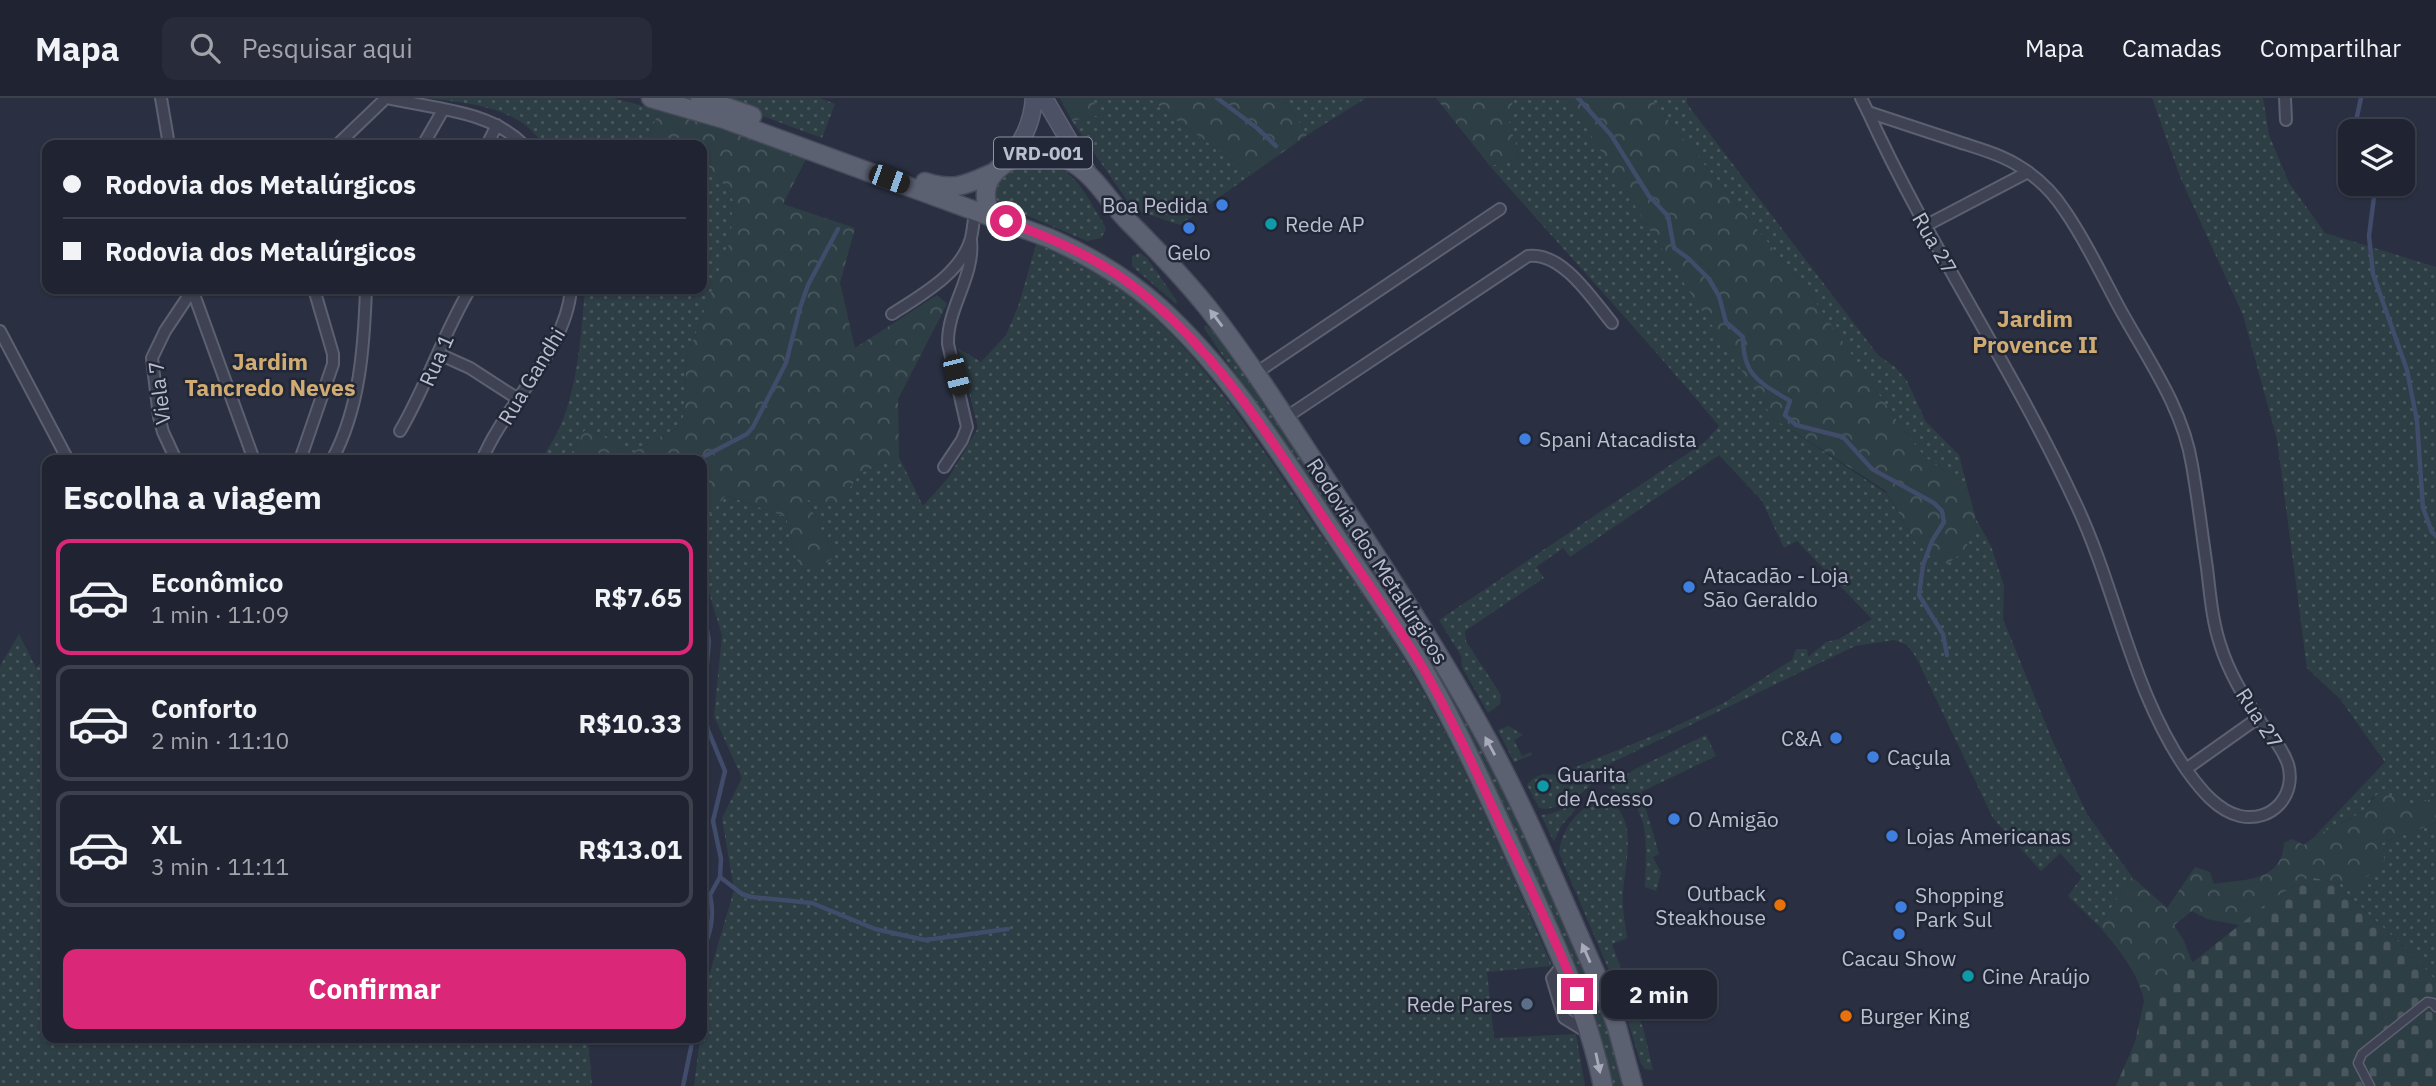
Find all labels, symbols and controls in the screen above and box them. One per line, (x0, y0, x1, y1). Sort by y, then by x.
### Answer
search box (162, 17, 652, 80)
text: Mapa (35, 27, 120, 70)
icon: search (186, 29, 224, 67)
text: Pesquisar aqui (242, 31, 413, 65)
text: Mapa (2025, 32, 2084, 64)
text: Camadas (2122, 32, 2222, 64)
text: Compartilhar (2260, 32, 2401, 64)
map controls (2338, 119, 2415, 196)
button: layers (2338, 119, 2415, 196)
road number: VRD-001 (994, 138, 1092, 168)
car (866, 162, 913, 196)
text: Rodovia dos Metalúrgicos (105, 167, 416, 201)
place label: Boa Pedida (1102, 191, 1208, 219)
marker: Boa Pedida (1214, 197, 1230, 213)
route start (990, 205, 1022, 237)
street label: Rua 27 (1906, 207, 1964, 279)
place label: Rede AP (1285, 210, 1365, 238)
marker: Rede AP (1263, 216, 1279, 232)
marker: Gelo (1181, 220, 1197, 236)
text: Rodovia dos Metalúrgicos (105, 234, 416, 268)
place label: Gelo (1167, 238, 1211, 266)
district label: Jardim Provence II (1972, 303, 2098, 359)
one-way arrow (1209, 309, 1223, 328)
street label: Rua Gandhi (491, 322, 571, 430)
street label: Rua 1 (412, 330, 460, 390)
district label: Jardim Tancredo Neves (184, 346, 356, 402)
car (941, 352, 972, 398)
street label: Viela 7 (141, 360, 177, 426)
place label: Spani Atacadista (1539, 425, 1697, 453)
marker: Spani Atacadista (1517, 431, 1533, 447)
street label: Rodovia dos Metalúrgicos (1301, 453, 1455, 669)
text: Escolha a viagem (63, 476, 322, 518)
place label: Atacadão - Loja São Geraldo (1703, 561, 1849, 613)
text: Econômico (151, 565, 283, 599)
icon: car (67, 566, 130, 629)
marker: Atacadão - Loja São Geraldo (1681, 579, 1697, 595)
text: R$7.65 (594, 580, 682, 614)
text: 1 min · 11:09 (151, 599, 289, 629)
street label: Rua 27 (2230, 682, 2290, 754)
text: Conforto (151, 691, 257, 725)
icon: car (67, 692, 130, 755)
text: R$10.33 (578, 706, 682, 740)
place label: C&A (1781, 724, 1822, 752)
text: 2 min · 11:10 (151, 725, 289, 755)
marker: C&A (1828, 730, 1844, 746)
one-way arrow (1485, 736, 1496, 756)
place label: Caçula (1887, 743, 1951, 771)
marker: Caçula (1865, 749, 1881, 765)
place label: Guarita de Acesso (1557, 760, 1653, 812)
marker: Guarita de Acesso (1535, 778, 1551, 794)
place label: O Amigão (1688, 805, 1779, 833)
marker: O Amigão (1666, 811, 1682, 827)
text: XL (151, 817, 182, 851)
icon: car (67, 818, 130, 881)
place label: Lojas Americanas (1906, 822, 2071, 850)
marker: Lojas Americanas (1884, 828, 1900, 844)
text: R$13.01 (578, 832, 682, 866)
text: 3 min · 11:11 (151, 851, 289, 881)
place label: Outback Steakhouse (1655, 879, 1766, 931)
place label: Shopping Park Sul (1915, 881, 2004, 933)
marker: Outback Steakhouse (1772, 897, 1788, 913)
marker: Shopping Park Sul (1893, 899, 1909, 915)
marker: Cacau Show (1891, 926, 1907, 942)
one-way arrow (1580, 942, 1591, 963)
place label: Cacau Show (1842, 944, 1956, 972)
button: Confirmar (63, 949, 686, 1029)
place label: Cine Araújo (1982, 962, 2090, 990)
marker: Cine Araújo (1960, 968, 1976, 984)
callout: 2 min (1602, 970, 1717, 1018)
route end (1561, 978, 1593, 1010)
text: 2 min (1629, 979, 1689, 1009)
place label: Rede Pares (1407, 990, 1513, 1018)
marker: Rede Pares (1519, 996, 1535, 1012)
place label: Burger King (1860, 1002, 1970, 1030)
marker: Burger King (1838, 1008, 1854, 1024)
one-way arrow (1593, 1052, 1604, 1074)

